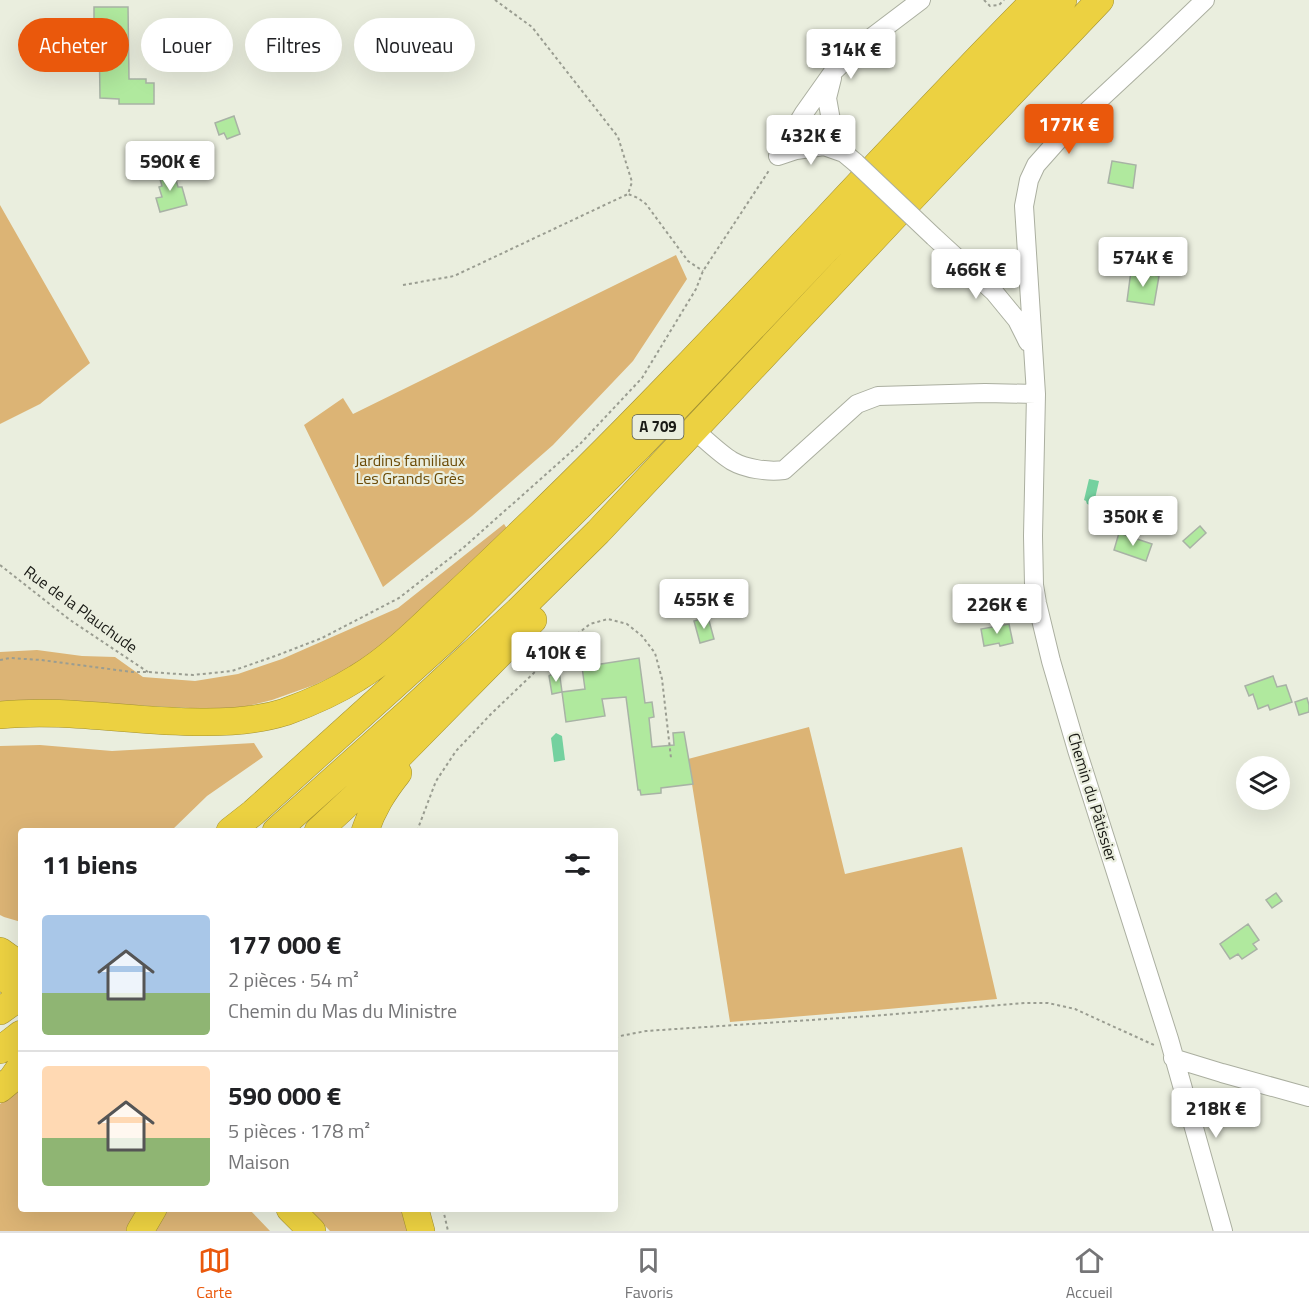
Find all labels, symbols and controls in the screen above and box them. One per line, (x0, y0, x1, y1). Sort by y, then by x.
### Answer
chip: Acheter (18, 18, 129, 72)
chip: Louer (141, 18, 233, 72)
chip: Filtres (245, 18, 342, 72)
chip: Nouveau (354, 18, 475, 72)
pin: 314K € (802, 29, 900, 80)
text: 314K € (820, 33, 882, 64)
pin: 177K € (1020, 104, 1118, 155)
text: 177K € (1038, 108, 1100, 139)
pin: 432K € (762, 115, 860, 166)
text: 432K € (780, 119, 842, 150)
pin: 590K € (121, 141, 219, 192)
text: 590K € (139, 145, 201, 176)
pin: 574K € (1094, 237, 1192, 288)
text: 574K € (1112, 241, 1174, 272)
pin: 466K € (927, 249, 1025, 300)
text: 466K € (945, 253, 1007, 284)
road number: A 709 (632, 415, 684, 439)
park label: Jardins familiaux Les Grands Grès (355, 448, 465, 490)
pin: 350K € (1084, 496, 1182, 547)
text: 350K € (1102, 500, 1164, 531)
street label: Rue de la Plauchude (19, 559, 143, 659)
pin: 455K € (655, 579, 753, 630)
text: 455K € (673, 583, 735, 614)
pin: 226K € (948, 584, 1046, 635)
text: 226K € (966, 588, 1028, 619)
pin: 410K € (507, 632, 605, 683)
text: 410K € (525, 636, 587, 667)
street label: Chemin du Pâtissier (1062, 730, 1124, 865)
map controls (1236, 756, 1290, 810)
button: layers (1236, 756, 1290, 810)
text: 11 biens (42, 845, 138, 884)
icon: filters (561, 848, 594, 881)
text: 177 000 € (228, 925, 341, 964)
icon: home (90, 939, 162, 1011)
text: 2 pièces · 54 m² (228, 964, 359, 995)
text: Chemin du Mas du Ministre (228, 995, 457, 1026)
text: 590 000 € (228, 1076, 341, 1115)
pin: 218K € (1167, 1088, 1265, 1139)
icon: home (90, 1090, 162, 1162)
text: 218K € (1185, 1092, 1247, 1123)
text: 5 pièces · 178 m² (228, 1115, 370, 1146)
text: Maison (228, 1146, 290, 1177)
tab: Carte (196, 1244, 232, 1304)
tab: Favoris (625, 1244, 673, 1304)
tab: Accueil (1066, 1244, 1113, 1304)

